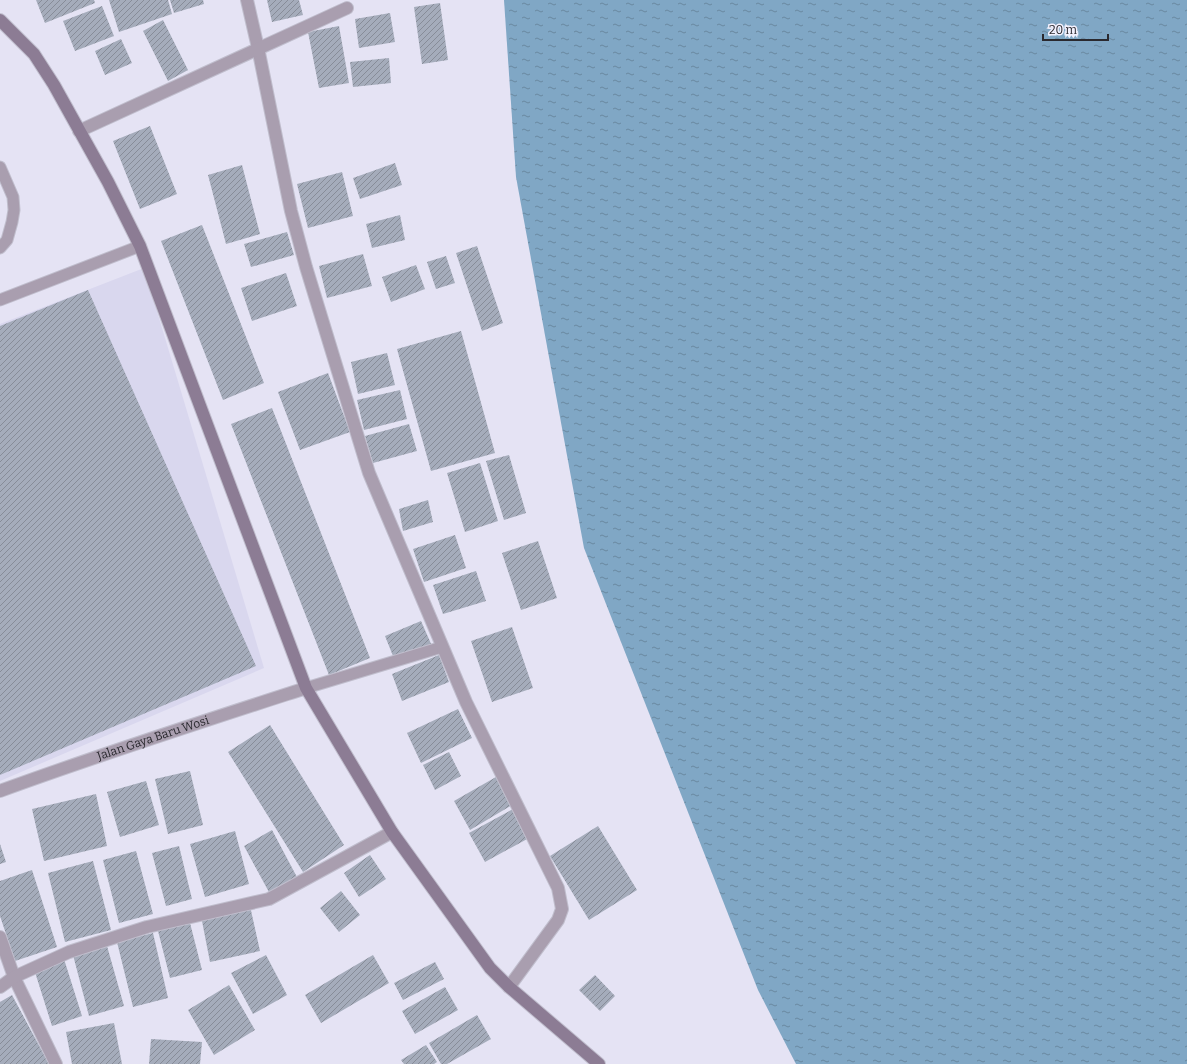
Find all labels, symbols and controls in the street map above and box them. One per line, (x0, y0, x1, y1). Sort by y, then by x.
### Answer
scale bar (1043, 16, 1108, 42)
text: 20 m (1049, 23, 1078, 37)
street label: Jalan Gaya Baru Wosi (94, 713, 211, 763)

